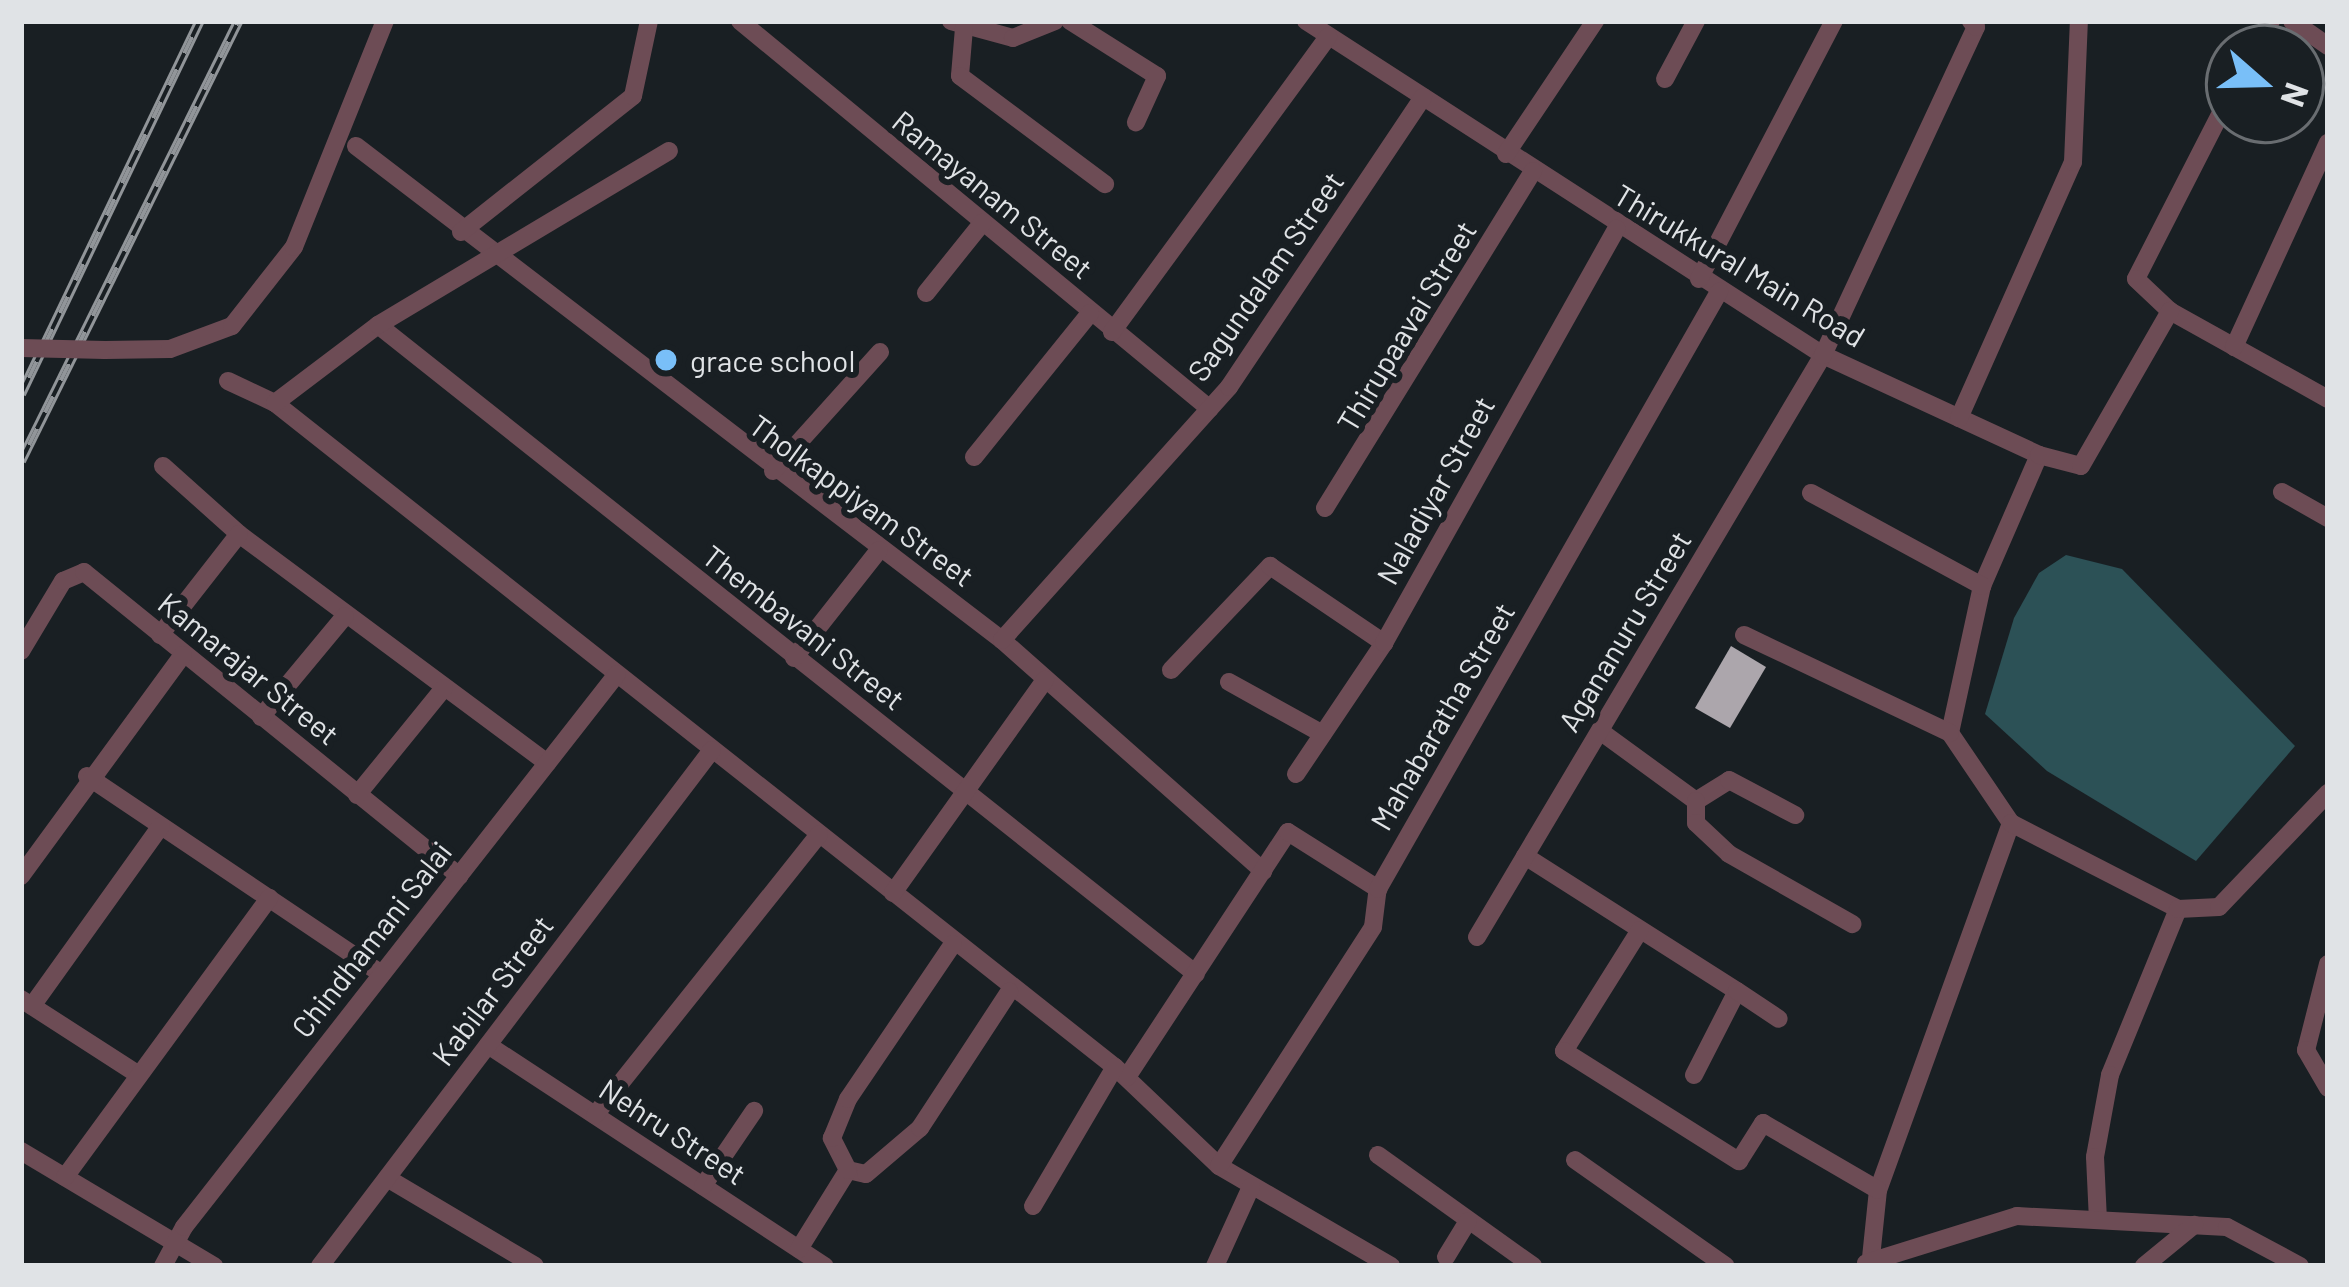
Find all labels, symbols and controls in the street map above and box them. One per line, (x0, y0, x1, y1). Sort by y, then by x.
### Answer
north arrow (2205, 24, 2325, 144)
text: N (2273, 78, 2319, 112)
street label: Ramayanam Street (886, 102, 1100, 286)
street label: Sagundalam Street (1179, 164, 1351, 388)
street label: Thirukkural Main Road (1608, 176, 1872, 354)
street label: Thirupaavai Street (1329, 214, 1483, 438)
place label: grace school (690, 342, 855, 378)
marker: grace school (653, 347, 679, 373)
street label: Naladiyar Street (1368, 390, 1502, 590)
street label: Tholkappiyam Street (743, 406, 981, 594)
street label: Agananuru Street (1550, 524, 1698, 738)
street label: Thembavani Street (696, 537, 912, 717)
street label: Kamarajar Street (152, 584, 346, 752)
street label: Mahabaratha Street (1362, 596, 1522, 836)
street label: Chindhamani Salai (283, 834, 459, 1044)
street label: Kabilar Street (424, 908, 560, 1072)
street label: Nehru Street (593, 1070, 753, 1192)

